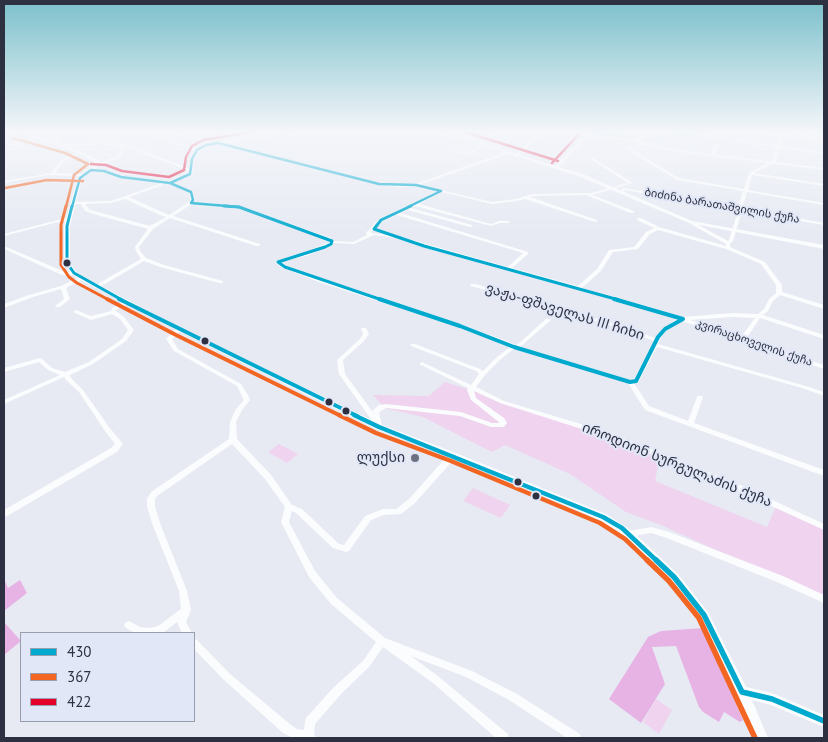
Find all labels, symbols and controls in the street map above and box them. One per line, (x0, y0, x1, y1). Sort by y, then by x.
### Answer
street label: ბიძინა ბარათაშვილის ქუჩა (643, 186, 801, 226)
unlabelled marker (62, 258, 72, 268)
street label: ვაჟა-ფშაველას III ჩიხი (484, 280, 646, 344)
street label: კვირაცხოველის ქუჩა (694, 317, 814, 369)
unlabelled marker (200, 336, 210, 346)
unlabelled marker (324, 397, 334, 407)
unlabelled marker (341, 406, 351, 416)
street label: იროდიონ სურგულაძის ქუჩა (580, 419, 774, 511)
place label: ლუქსი (357, 450, 405, 466)
marker: ლუქსი (409, 452, 421, 464)
unlabelled marker (513, 477, 523, 487)
unlabelled marker (531, 491, 541, 501)
legend (20, 632, 195, 722)
text: 430 (67, 642, 92, 661)
text: 367 (67, 667, 92, 686)
text: 422 (67, 692, 92, 711)

